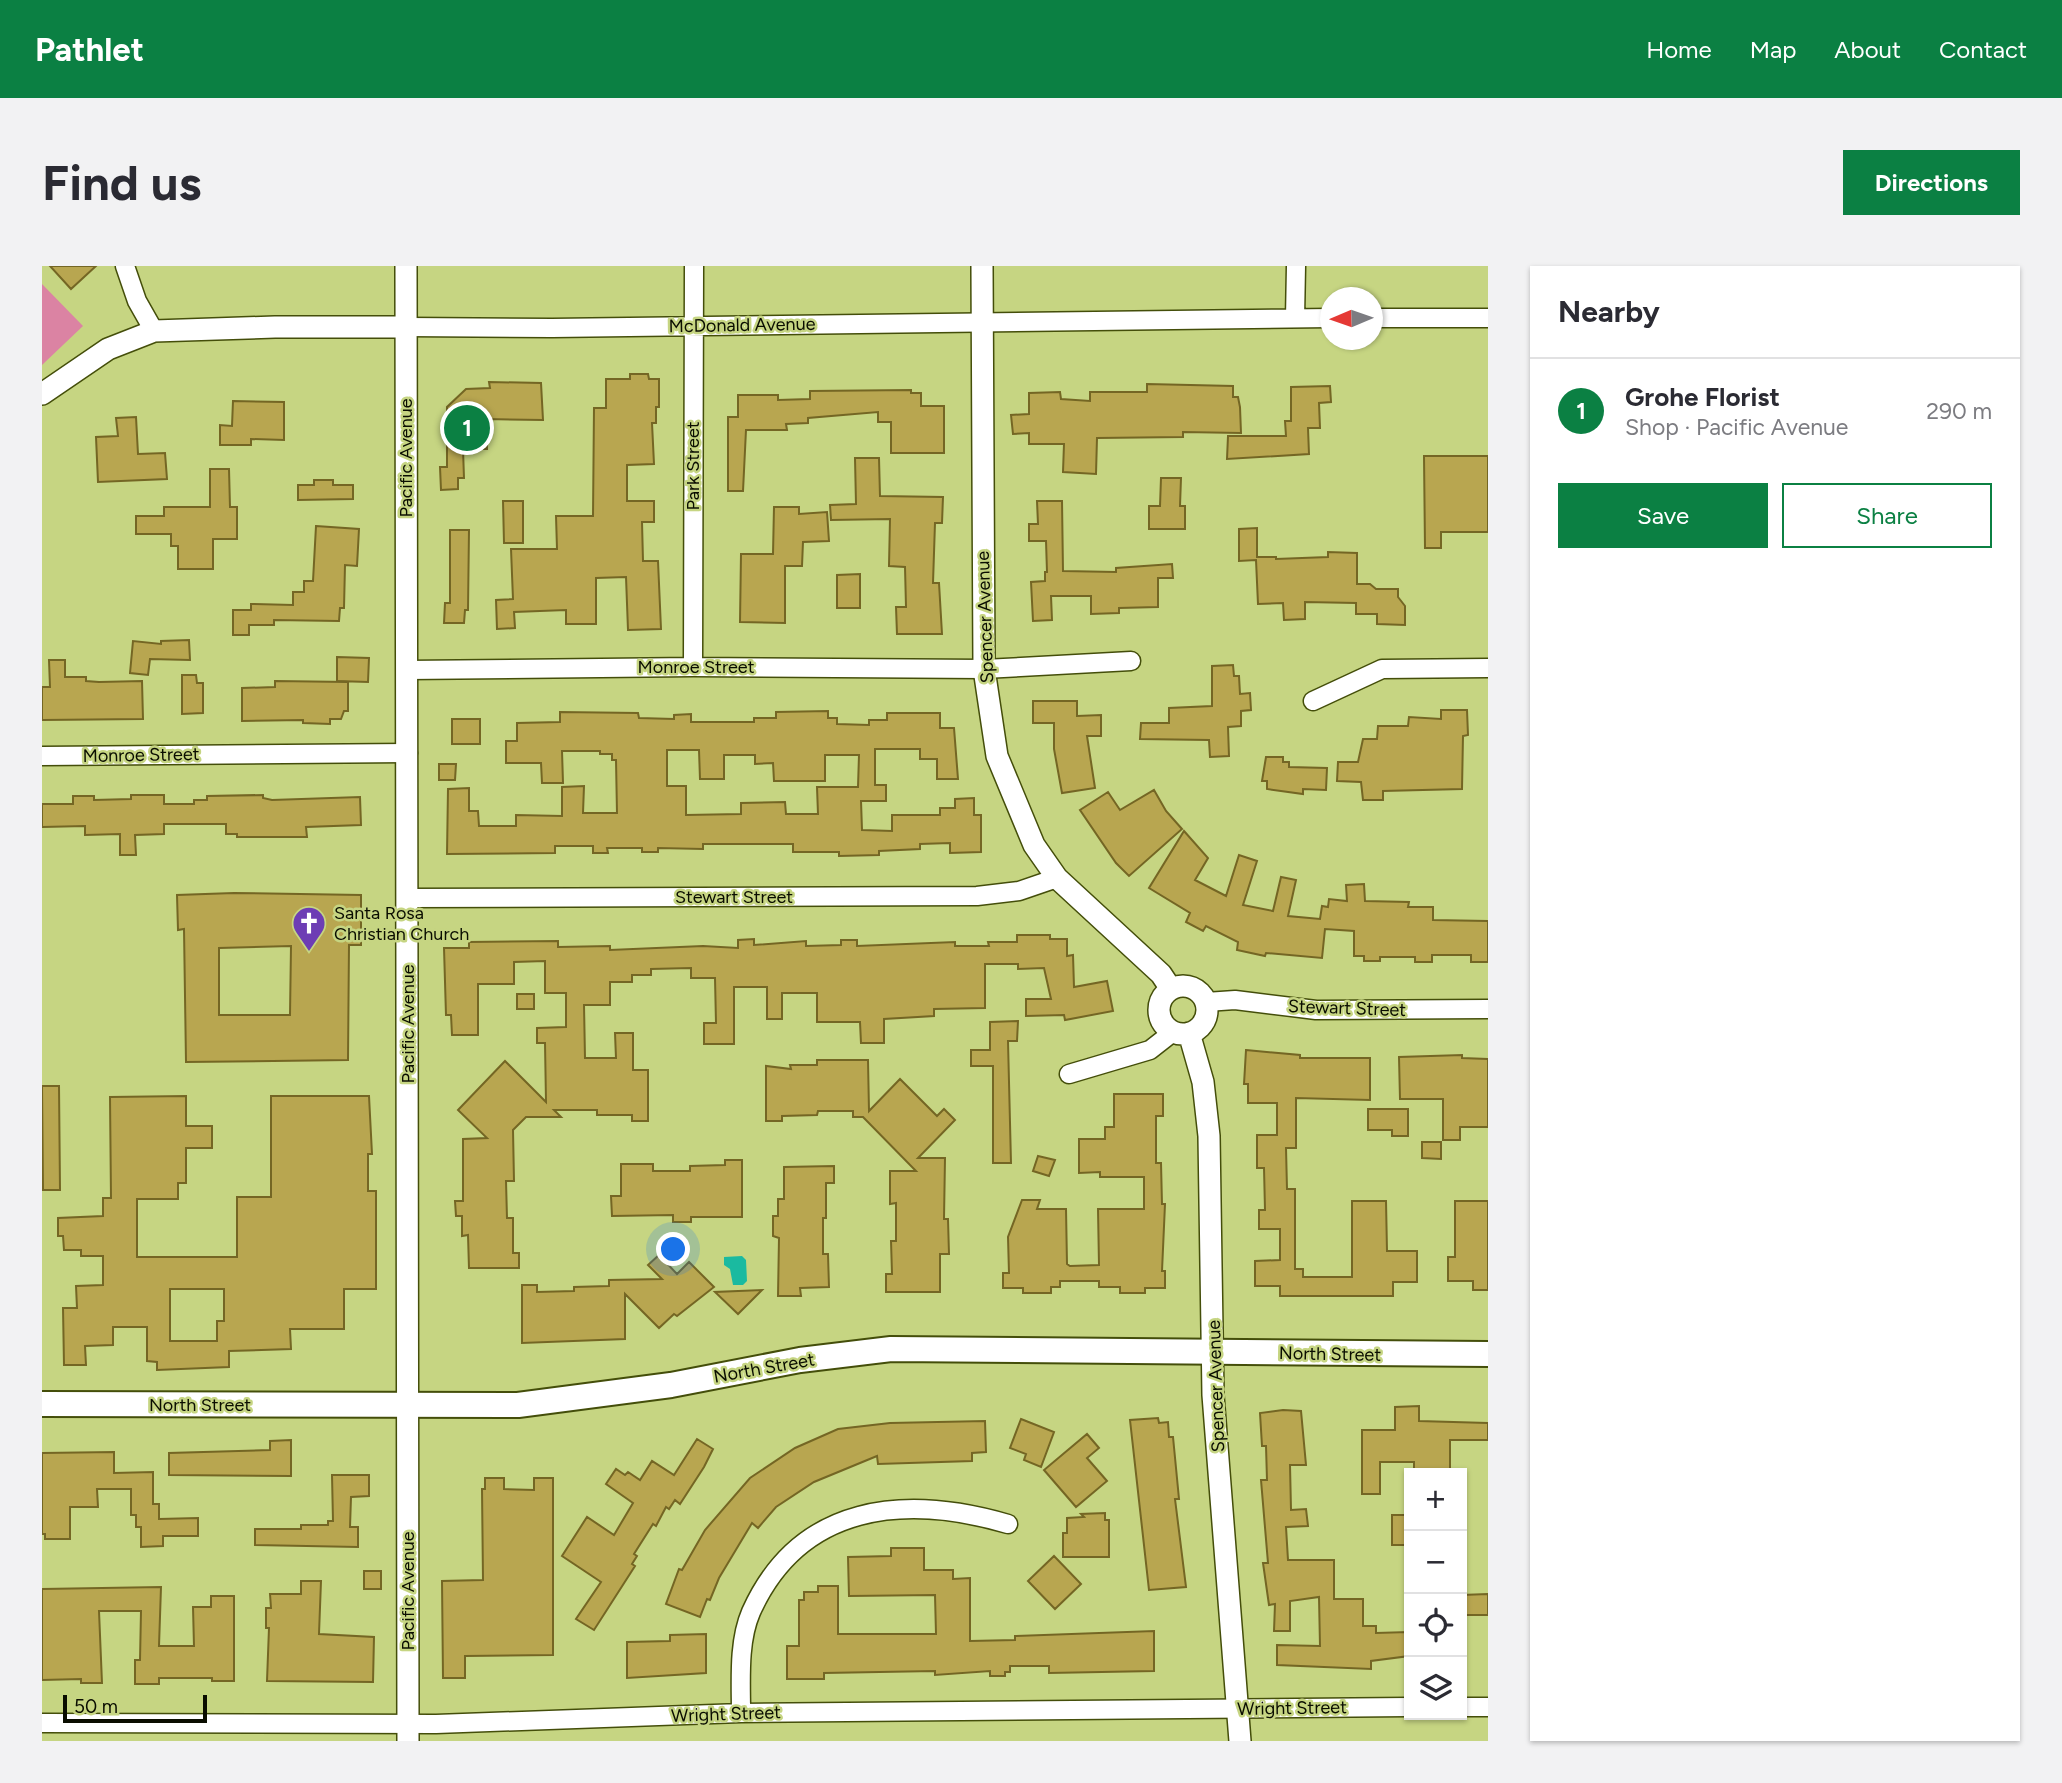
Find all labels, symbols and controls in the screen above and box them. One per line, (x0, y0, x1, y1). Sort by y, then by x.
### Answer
text: Pathlet (35, 30, 144, 69)
text: Home (1646, 35, 1712, 64)
text: Map (1750, 35, 1796, 64)
text: About (1834, 35, 1901, 64)
text: Contact (1939, 35, 2027, 64)
button: Directions (1843, 150, 2020, 215)
text: Find us (42, 153, 201, 212)
north arrow (1320, 287, 1383, 350)
text: Nearby (1558, 293, 1660, 330)
street label: McDonald Avenue (668, 313, 816, 337)
text: Grohe Florist (1625, 381, 1780, 413)
text: 1 (1576, 397, 1586, 425)
text: 290 m (1926, 397, 1992, 425)
street label: Pacific Avenue (395, 398, 417, 518)
pin: 1 (444, 402, 490, 454)
text: Shop · Pacific Avenue (1625, 413, 1848, 441)
street label: Park Street (682, 421, 704, 511)
button: Save (1558, 483, 1768, 548)
button: Share (1782, 483, 1992, 548)
street label: Spencer Avenue (972, 550, 998, 684)
street label: Monroe Street (638, 656, 755, 678)
street label: Monroe Street (82, 743, 200, 767)
street label: Stewart Street (675, 886, 793, 908)
place label: Santa Rosa Christian Church (334, 902, 469, 945)
church icon: Santa Rosa Christian Church (290, 904, 328, 953)
street label: Pacific Avenue (397, 964, 419, 1084)
street label: Stewart Street (1288, 995, 1407, 1021)
your location (656, 1232, 690, 1266)
street label: Spencer Avenue (1203, 1319, 1229, 1453)
street label: North Street (1279, 1342, 1381, 1366)
street label: North Street (712, 1348, 816, 1388)
street label: North Street (149, 1394, 251, 1416)
map controls (1404, 1468, 1467, 1720)
button: + (1404, 1468, 1467, 1531)
street label: Pacific Avenue (397, 1531, 419, 1651)
button: − (1404, 1531, 1467, 1594)
button: locate (1404, 1594, 1467, 1657)
button: layers (1404, 1657, 1467, 1720)
scale bar (63, 1692, 206, 1724)
text: 50 m (74, 1695, 118, 1718)
street label: Wright Street (1237, 1696, 1347, 1720)
street label: Wright Street (671, 1701, 781, 1727)

